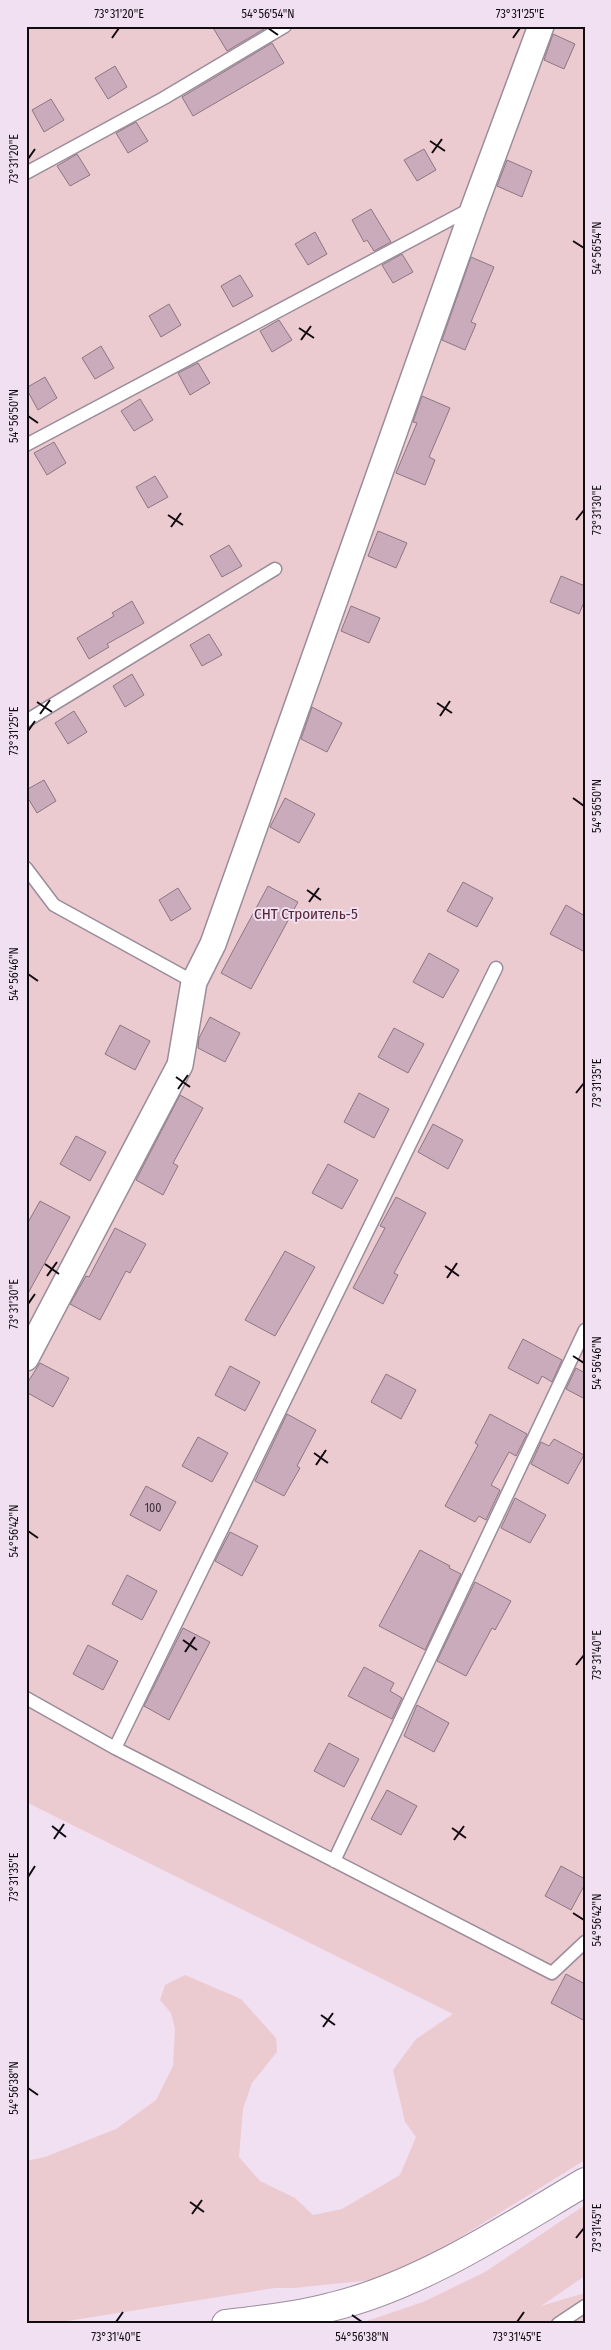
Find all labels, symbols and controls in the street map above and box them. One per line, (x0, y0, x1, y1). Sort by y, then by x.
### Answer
text: 73°31'20"E (94, 7, 144, 21)
text: 54°56'54"N (241, 7, 295, 21)
text: 73°31'25"E (496, 7, 545, 21)
text: 73°31'20"E (7, 134, 21, 184)
text: 54°56'54"N (590, 221, 604, 275)
text: 54°56'50"N (7, 389, 21, 443)
text: 73°31'30"E (590, 485, 604, 535)
text: 73°31'25"E (7, 706, 21, 755)
text: 54°56'50"N (590, 779, 604, 833)
park label: СНТ Строитель-5 (254, 905, 358, 923)
text: 54°56'46"N (7, 947, 21, 1001)
text: 73°31'35"E (590, 1058, 604, 1107)
text: 73°31'30"E (7, 1279, 21, 1329)
text: 54°56'46"N (590, 1336, 604, 1390)
house number: 100 (144, 1501, 162, 1515)
text: 54°56'42"N (7, 1505, 21, 1557)
text: 73°31'40"E (590, 1630, 604, 1680)
text: 73°31'35"E (7, 1852, 21, 1901)
text: 54°56'42"N (590, 1894, 604, 1946)
text: 54°56'38"N (7, 2061, 21, 2115)
text: 73°31'45"E (590, 2203, 604, 2252)
text: 73°31'40"E (91, 2330, 141, 2344)
text: 54°56'38"N (335, 2330, 389, 2344)
text: 73°31'45"E (493, 2330, 542, 2344)

